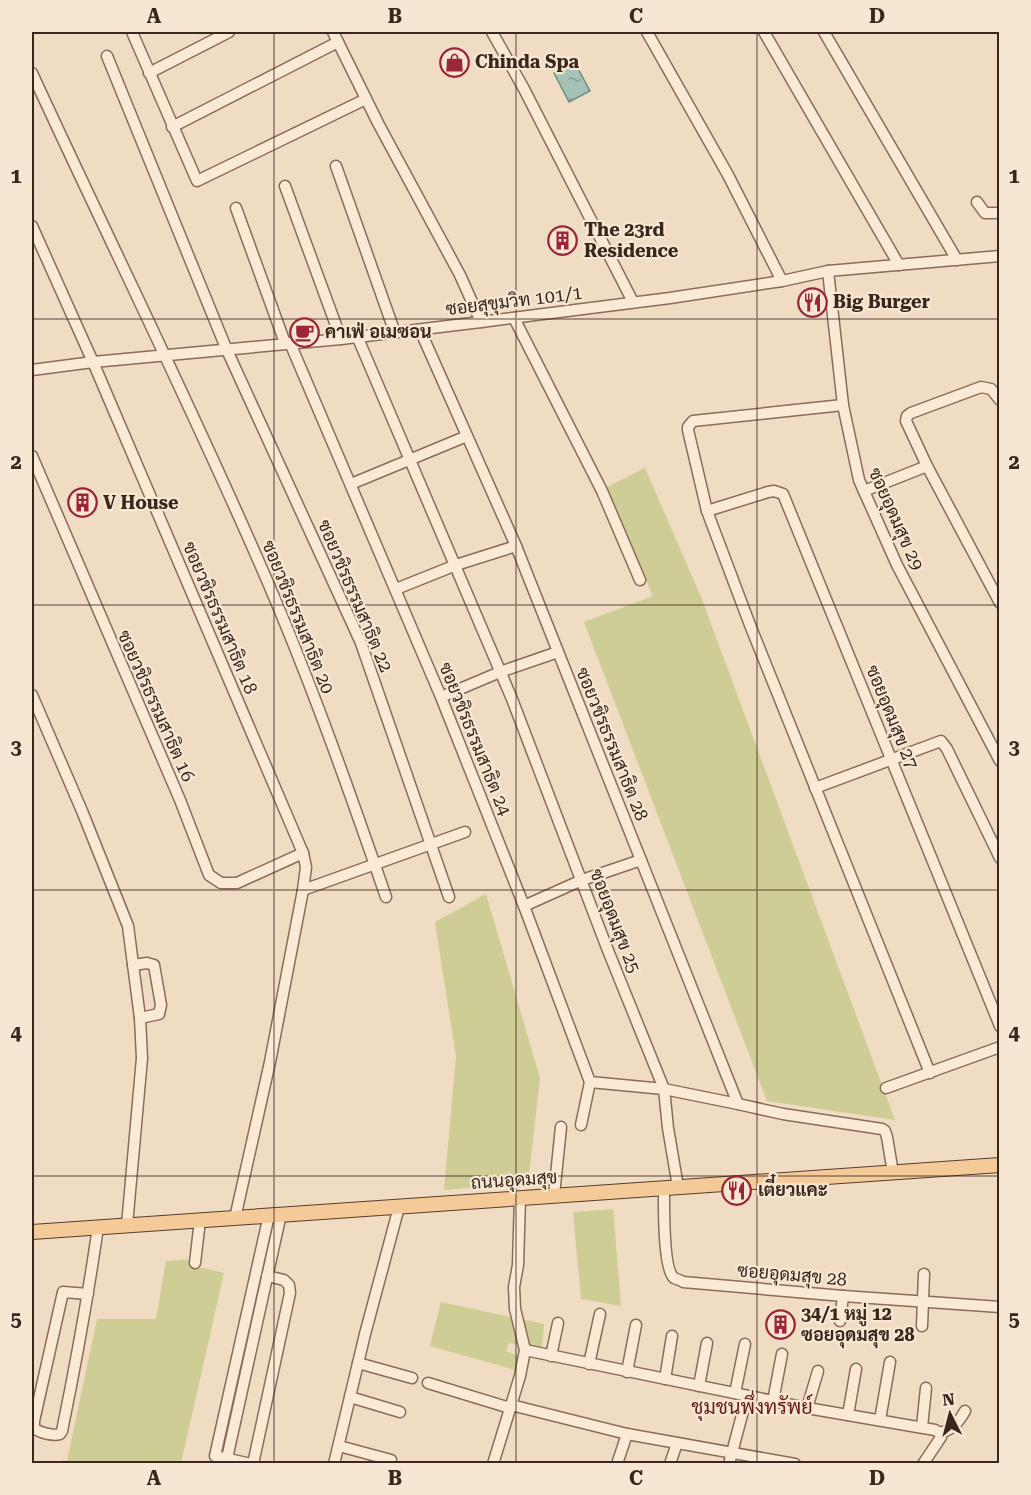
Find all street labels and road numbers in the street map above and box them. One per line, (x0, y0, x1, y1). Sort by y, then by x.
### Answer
street label: ซอยสุขุมวิท 101/1 (444, 282, 584, 321)
street label: ซอยอุดมสุข 29 (863, 464, 928, 574)
street label: ซอยวชิรธรรมสาธิต 22 (314, 516, 397, 675)
street label: ซอยวชิรธรรมสาธิต 20 (258, 537, 339, 697)
street label: ซอยวชิรธรรมสาธิต 18 (179, 538, 262, 697)
street label: ซอยวชิรธรรมสาธิต 16 (114, 627, 199, 785)
street label: ซอยวชิรธรรมสาธิต 24 (435, 659, 516, 819)
street label: ซอยอุดมสุข 27 (860, 662, 923, 773)
street label: ซอยวชิรธรรมสาธิต 28 (572, 664, 653, 824)
street label: ซอยอุดมสุข 25 (584, 866, 645, 977)
street label: ถนนอุดมสุข (470, 1166, 558, 1195)
street label: ซอยอุดมสุข 28 (736, 1259, 848, 1292)

